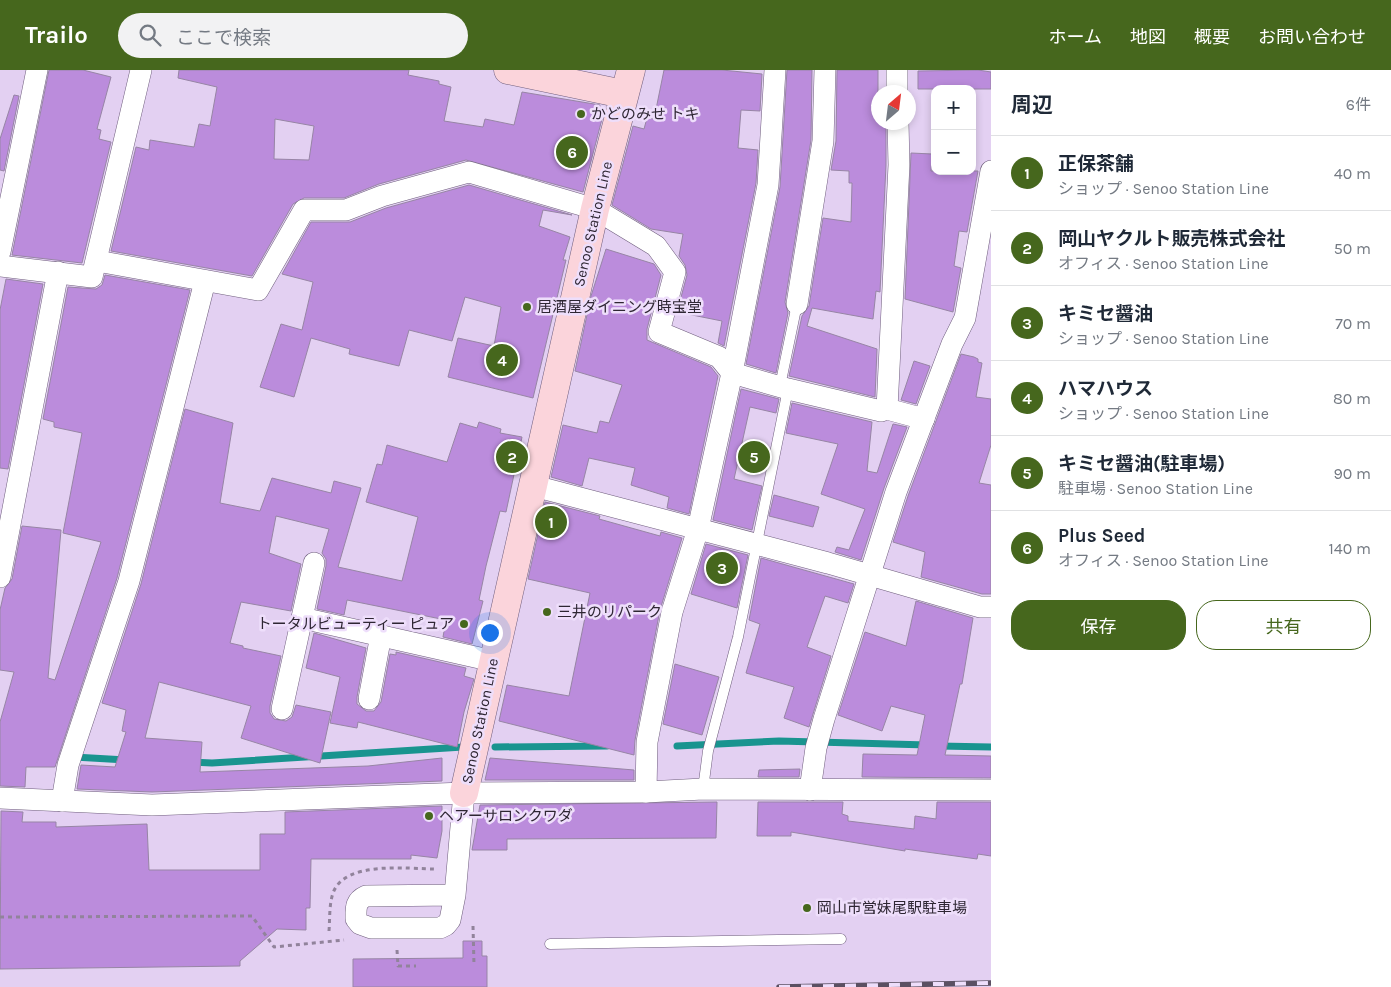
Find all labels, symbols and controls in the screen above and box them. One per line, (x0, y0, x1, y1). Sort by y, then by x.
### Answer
search box (118, 13, 468, 58)
text: Trailo (25, 21, 88, 49)
icon: search (136, 21, 164, 49)
text: ホーム (1049, 26, 1102, 48)
text: 地図 (1130, 26, 1166, 48)
text: 概要 (1194, 26, 1230, 48)
text: お問い合わせ (1258, 26, 1366, 48)
text: ここで検索 (176, 27, 271, 49)
north arrow (871, 85, 916, 130)
map controls (931, 85, 976, 175)
button: + (931, 85, 976, 130)
text: 周辺 (1011, 93, 1053, 117)
text: 6件 (1346, 95, 1371, 114)
place label: かどのみせ トキ (591, 105, 700, 123)
marker: かどのみせ トキ (575, 108, 587, 120)
button: − (931, 130, 976, 175)
pin: 6 (556, 133, 588, 171)
text: 正保茶舗 (1058, 153, 1134, 175)
street label: Senoo Station Line (570, 160, 616, 288)
text: 1 (1024, 164, 1030, 183)
text: 40 m (1334, 164, 1371, 183)
text: ショップ · Senoo Station Line (1058, 179, 1269, 198)
text: 岡山ヤクルト販売株式会社 (1058, 228, 1285, 250)
text: 2 (1022, 239, 1032, 258)
text: 50 m (1334, 239, 1371, 258)
text: オフィス · Senoo Station Line (1058, 254, 1269, 273)
place label: 居酒屋ダイニング時宝堂 (537, 298, 702, 316)
marker: 居酒屋ダイニング時宝堂 (521, 301, 533, 313)
text: キミセ醤油 (1058, 303, 1153, 325)
text: 3 (1022, 314, 1032, 333)
text: 70 m (1335, 314, 1371, 333)
text: ショップ · Senoo Station Line (1058, 329, 1269, 348)
pin: 4 (486, 341, 518, 379)
text: ハマハウス (1058, 378, 1153, 400)
text: 4 (1022, 389, 1032, 408)
text: 80 m (1333, 389, 1371, 408)
text: ショップ · Senoo Station Line (1058, 404, 1269, 423)
pin: 2 (496, 438, 528, 476)
pin: 5 (738, 438, 770, 476)
text: キミセ醤油(駐車場) (1058, 453, 1225, 475)
text: 5 (1022, 464, 1032, 483)
text: 90 m (1333, 464, 1371, 483)
text: 駐車場 · Senoo Station Line (1058, 479, 1253, 498)
pin: 1 (535, 503, 567, 541)
text: Plus Seed (1058, 525, 1145, 547)
text: 6 (1022, 539, 1032, 558)
text: 140 m (1329, 539, 1371, 558)
pin: 3 (706, 549, 738, 587)
text: オフィス · Senoo Station Line (1058, 551, 1269, 570)
button: 保存 (1011, 600, 1186, 650)
button: 共有 (1196, 600, 1371, 650)
place label: 三井のリパーク (557, 603, 662, 621)
marker: 三井のリパーク (541, 606, 553, 618)
place label: トータルビューティー ピュア (257, 615, 454, 633)
marker: トータルビューティー ピュア (458, 618, 470, 630)
your location (477, 620, 503, 646)
street label: Senoo Station Line (458, 657, 502, 785)
place label: ヘアーサロンクワダ (439, 807, 573, 825)
marker: ヘアーサロンクワダ (423, 810, 435, 822)
place label: 岡山市営妹尾駅駐車場 (817, 899, 967, 917)
marker: 岡山市営妹尾駅駐車場 (801, 902, 813, 914)

